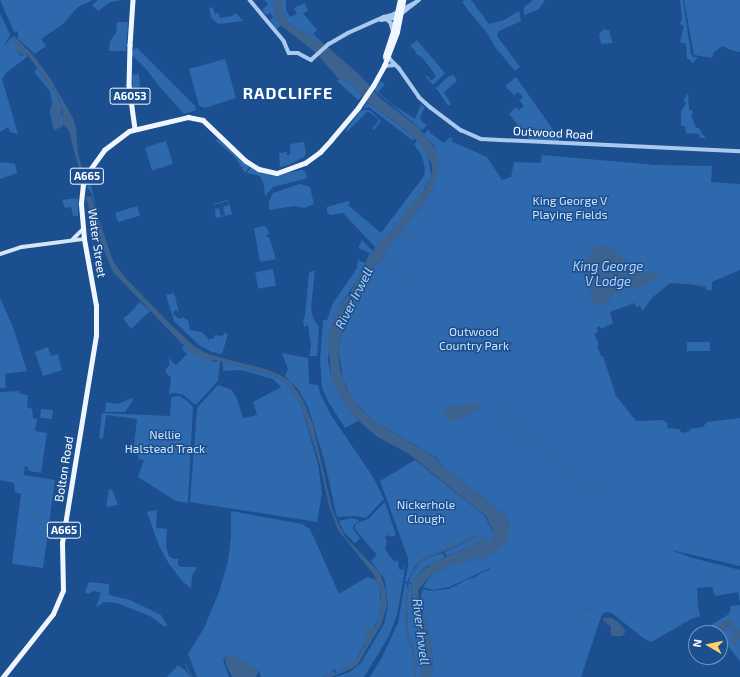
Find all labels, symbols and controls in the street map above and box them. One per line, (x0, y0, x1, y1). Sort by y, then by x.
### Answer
district label: RADCLIFFE (243, 83, 333, 103)
road number: A6053 (109, 87, 151, 105)
street label: Outwood Road (513, 124, 593, 142)
road number: A665 (69, 167, 105, 185)
park label: King George V Playing Fields (532, 194, 608, 222)
street label: Water Street (85, 208, 109, 278)
water label: King George V Lodge (573, 259, 643, 290)
water label: River Irwell (332, 264, 376, 332)
park label: Outwood Country Park (439, 325, 509, 353)
park label: Nellie Halstead Track (125, 428, 205, 456)
street label: Bolton Road (52, 435, 76, 503)
park label: Nickerhole Clough (397, 498, 455, 526)
road number: A665 (46, 521, 82, 539)
water label: River Irwell (409, 598, 433, 666)
north arrow (688, 625, 728, 665)
text: N (690, 638, 704, 648)

